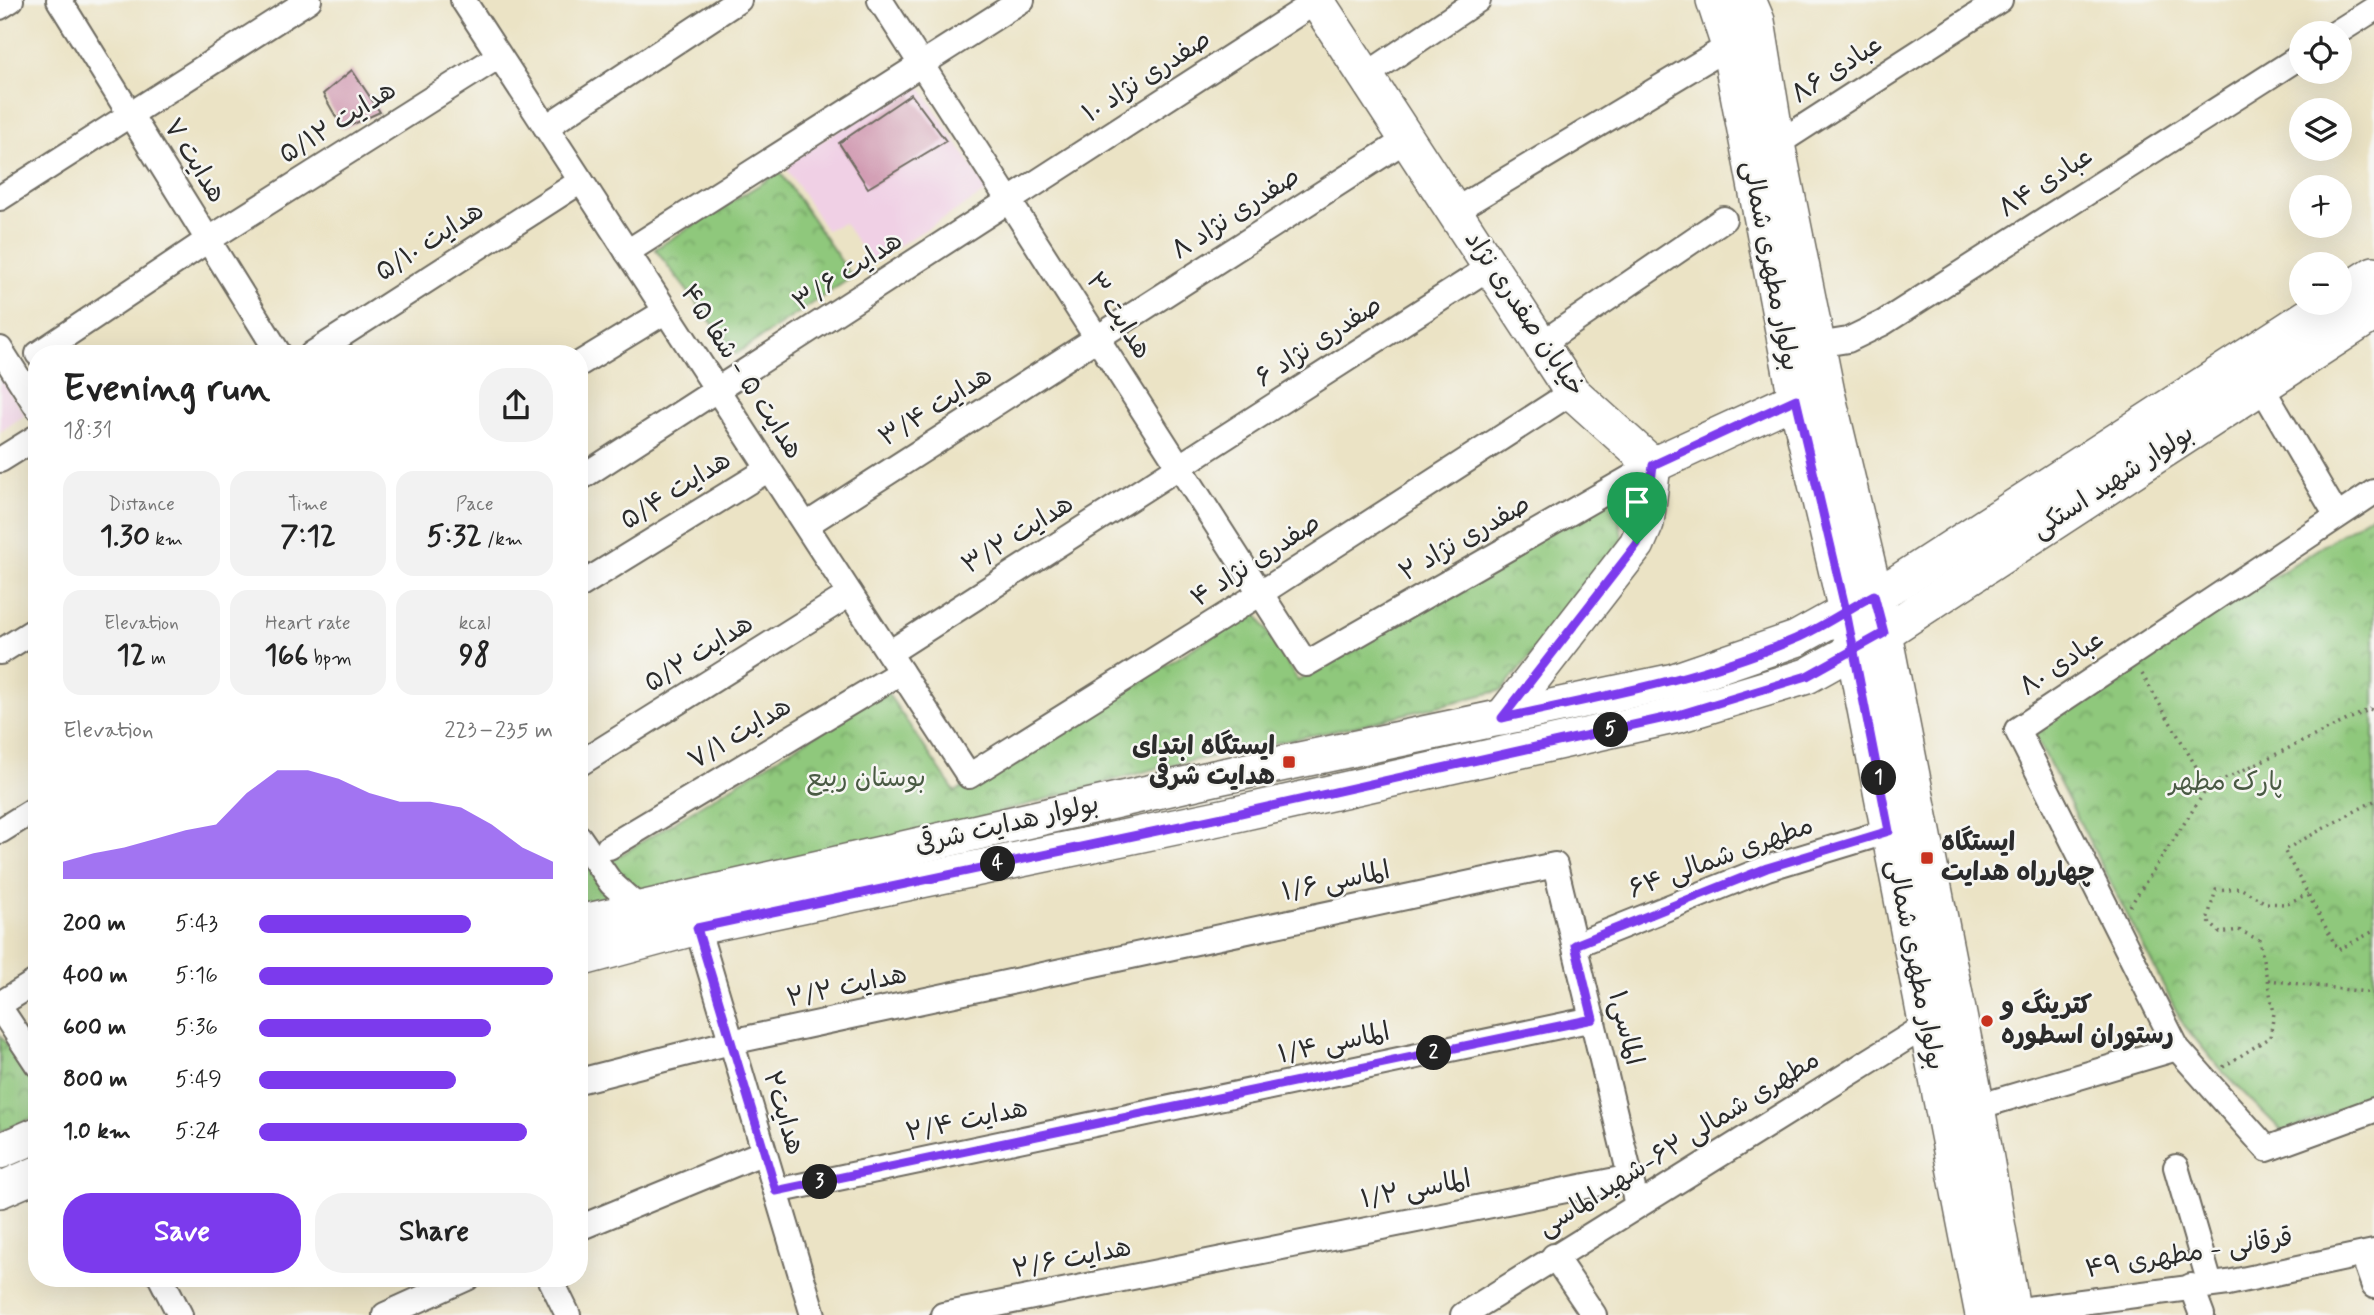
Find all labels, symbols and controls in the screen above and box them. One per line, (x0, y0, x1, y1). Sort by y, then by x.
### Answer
map controls (2289, 21, 2352, 315)
button: locate (2289, 21, 2352, 84)
street label: صفدری نژاد ۱۰ (1076, 23, 1218, 131)
street label: عبادی ۸۶ (1785, 28, 1889, 112)
street label: هدایت ۵/۱۲ (273, 74, 403, 172)
button: layers (2289, 98, 2352, 161)
street label: هدایت ۷ (155, 112, 233, 210)
street label: عبادی ۸۴ (1992, 140, 2100, 226)
street label: بولوار مطهری شمالی (1733, 158, 1807, 374)
street label: صفدری نژاد ۸ (1165, 160, 1307, 268)
button: + (2289, 175, 2352, 238)
street label: هدایت ۵/۱۰ (369, 194, 491, 290)
street label: هدایت ۳/۶ (787, 224, 909, 320)
street label: خیابان صفدری نژاد (1456, 224, 1592, 404)
button: − (2289, 252, 2352, 315)
street label: هدایت ۳ (1077, 266, 1159, 366)
street label: هدایت ۵ - شفا ۴۵ (672, 278, 810, 466)
street label: صفدری نژاد ۶ (1249, 288, 1389, 396)
street label: هدایت ۳/۴ (873, 359, 999, 455)
text: Evening run (63, 365, 270, 414)
button: share (479, 368, 553, 442)
text: 18:31 (63, 416, 112, 446)
street label: بولوار شهید استکی (2025, 417, 2201, 547)
street label: هدایت ۵/۴ (614, 444, 738, 538)
pin (1607, 472, 1667, 544)
icon: arrive (1618, 483, 1656, 521)
street label: هدایت ۳/۲ (956, 487, 1080, 583)
street label: صفدری نژاد ۲ (1393, 488, 1537, 590)
text: Distance (108, 492, 175, 517)
text: Time (288, 492, 328, 517)
text: Pace (456, 492, 494, 517)
street label: صفدری نژاد ۴ (1185, 506, 1327, 616)
text: 1.30 (100, 517, 150, 556)
text: 7:12 (280, 517, 336, 556)
text: 5:32 (426, 517, 482, 556)
text: km (150, 527, 183, 552)
text: /km (482, 527, 523, 552)
street label: هدایت ۵/۲ (638, 607, 760, 701)
text: Elevation (104, 611, 179, 636)
text: Heart rate (265, 611, 351, 636)
text: kcal (459, 611, 491, 636)
street label: عبادی ۸۰ (2013, 623, 2111, 705)
text: 12 (117, 636, 146, 675)
text: 166 (264, 636, 308, 675)
text: 98 (459, 636, 490, 675)
text: m (146, 646, 166, 671)
text: bpm (308, 646, 352, 671)
street label: هدایت ۷/۱ (682, 690, 798, 778)
pin: 5 (1594, 712, 1628, 748)
text: Elevation (63, 716, 154, 746)
text: 223–235 m (444, 716, 553, 746)
text: 5 (1605, 717, 1616, 742)
place label: ایستگاه ابتدای هدایت شرقی (1132, 729, 1275, 794)
marker: ایستگاه ابتدای هدایت شرقی (1281, 754, 1297, 770)
pin: 1 (1862, 760, 1896, 796)
park label: بوستان ربیع (806, 762, 926, 796)
text: 1 (1874, 765, 1883, 790)
park label: پارک مطهر (2167, 766, 2283, 800)
street label: بولوار هدایت شرقی (911, 786, 1102, 863)
street label: مطهری شمالی ۶۴ (1624, 809, 1818, 907)
place label: ایستگاه چهارراه هدایت (1941, 825, 2095, 890)
pin: 4 (981, 846, 1016, 882)
marker: ایستگاه چهارراه هدایت (1919, 850, 1935, 866)
text: 4 (992, 851, 1003, 876)
street label: الماسی ۱/۶ (1279, 854, 1393, 910)
street label: بولوار مطهری شمالی (1878, 857, 1952, 1073)
text: 200 m (63, 909, 126, 939)
text: 5:43 (175, 909, 218, 939)
street label: هدایت ۲/۲ (784, 958, 910, 1016)
text: 400 m (63, 961, 128, 991)
text: 5:16 (175, 961, 218, 991)
street label: الماسی۱ (1599, 987, 1651, 1069)
place label: کترینگ و رستوران اسطوره (1999, 988, 2174, 1053)
text: 600 m (63, 1013, 126, 1043)
text: 5:36 (175, 1013, 218, 1043)
marker: کترینگ و رستوران اسطوره (1979, 1013, 1995, 1029)
street label: الماسی ۱/۴ (1275, 1016, 1393, 1072)
pin: 2 (1416, 1036, 1452, 1070)
text: 2 (1429, 1040, 1438, 1065)
street label: مطهری شمالی ۶۲-شهیدالماسی (1532, 1043, 1826, 1245)
text: 800 m (63, 1065, 127, 1095)
text: 5:49 (175, 1065, 222, 1095)
street label: هدایت۲ (754, 1067, 812, 1159)
street label: هدایت ۲/۴ (903, 1091, 1031, 1151)
text: 1.0 km (63, 1117, 131, 1147)
text: 5:24 (175, 1117, 220, 1147)
street label: الماسی ۱/۲ (1358, 1163, 1474, 1217)
pin: 3 (802, 1164, 838, 1200)
text: 3 (815, 1169, 824, 1194)
button: Save (63, 1193, 301, 1273)
button: Share (315, 1193, 553, 1273)
street label: قرقانی - مطهری ۴۹ (2083, 1221, 2295, 1287)
street label: هدایت ۲/۶ (1010, 1231, 1134, 1287)

